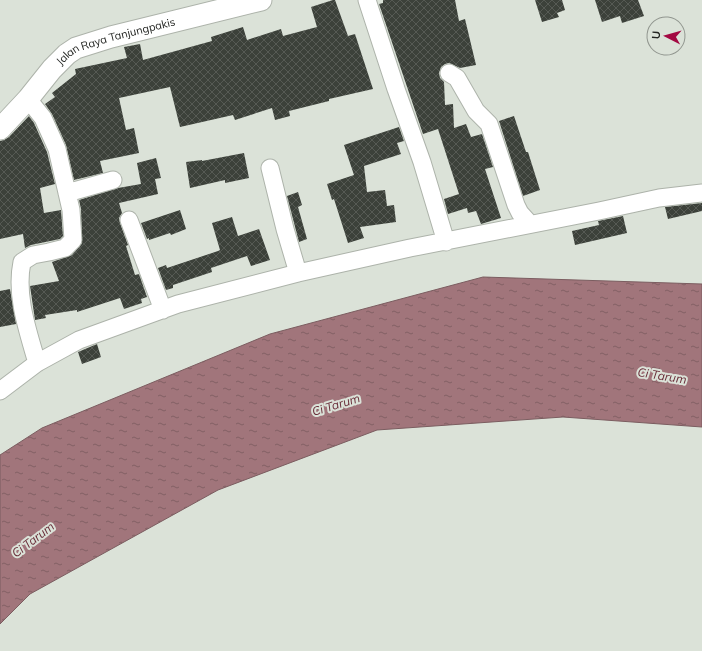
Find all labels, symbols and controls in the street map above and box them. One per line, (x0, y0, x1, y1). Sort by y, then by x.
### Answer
street label: Jalan Raya Tanjungpakis (53, 14, 177, 68)
north arrow (646, 16, 686, 56)
text: U (649, 30, 663, 40)
water label: Ci Tarum (636, 364, 688, 387)
water label: Ci Tarum (310, 390, 362, 419)
water label: Ci Tarum (8, 519, 57, 560)

